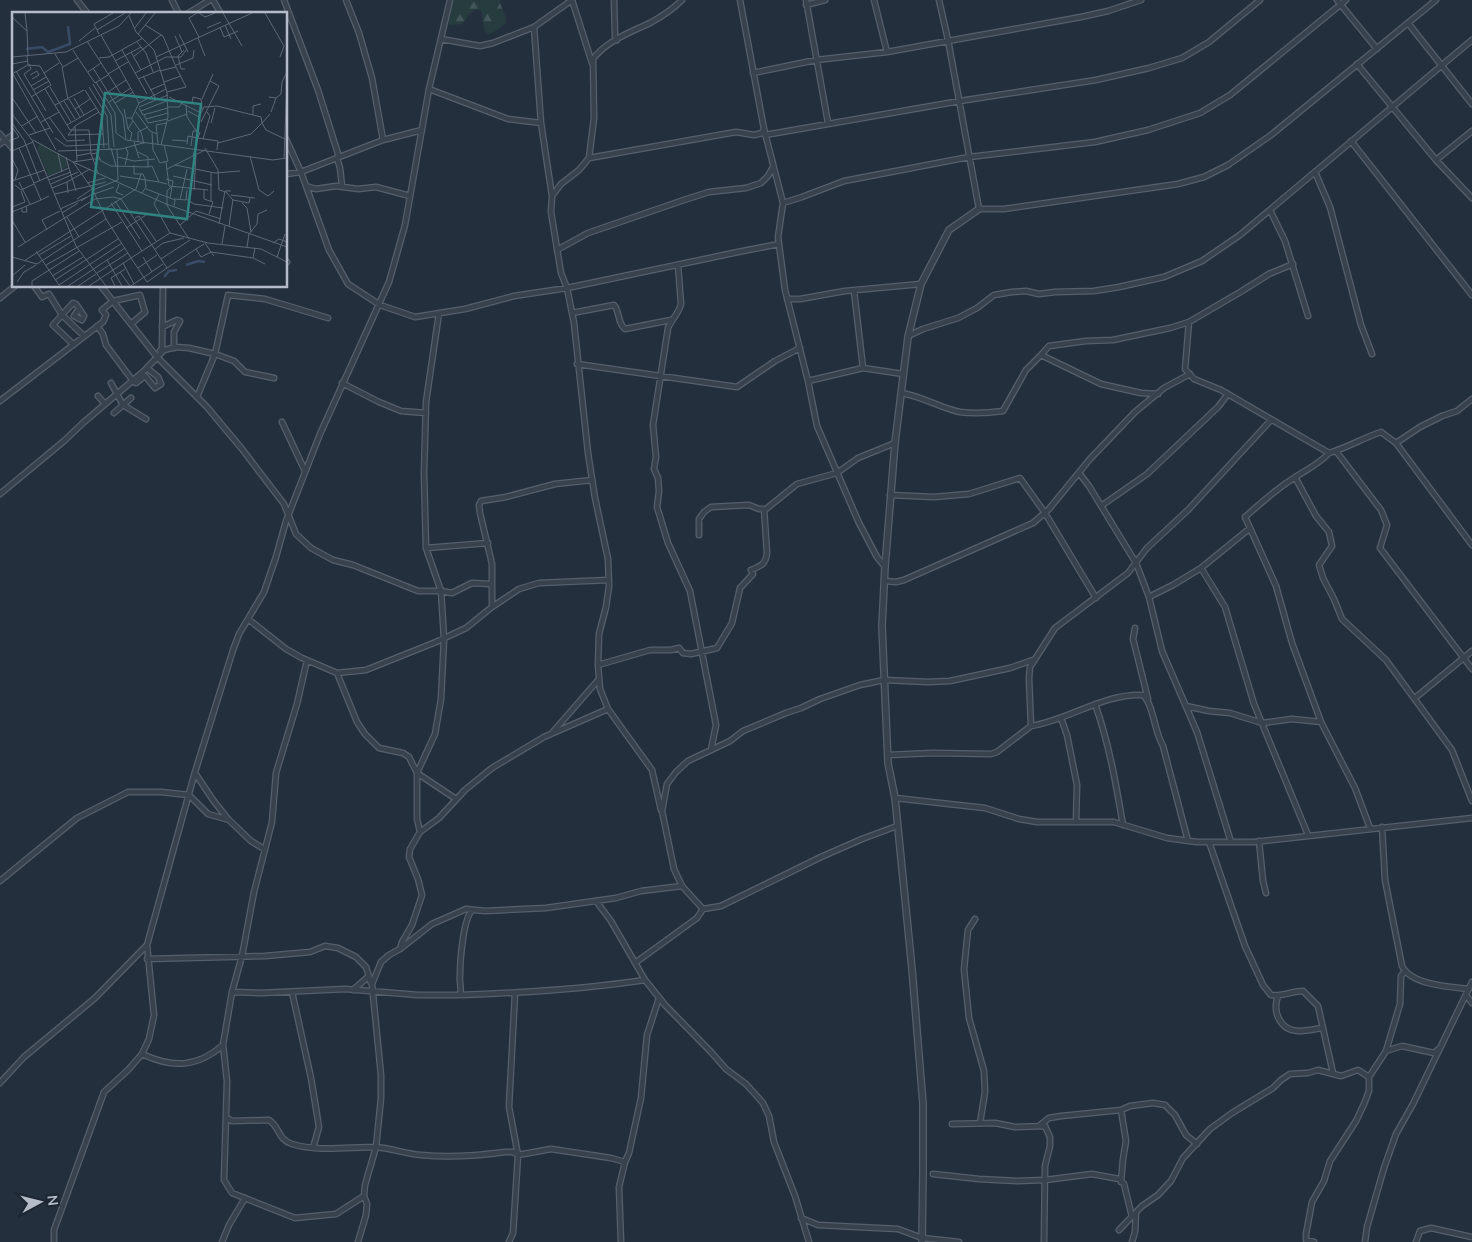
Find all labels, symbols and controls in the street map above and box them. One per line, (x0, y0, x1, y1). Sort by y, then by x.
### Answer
inset map (12, 12, 288, 288)
north arrow (15, 1177, 65, 1227)
text: N (43, 1194, 62, 1207)

